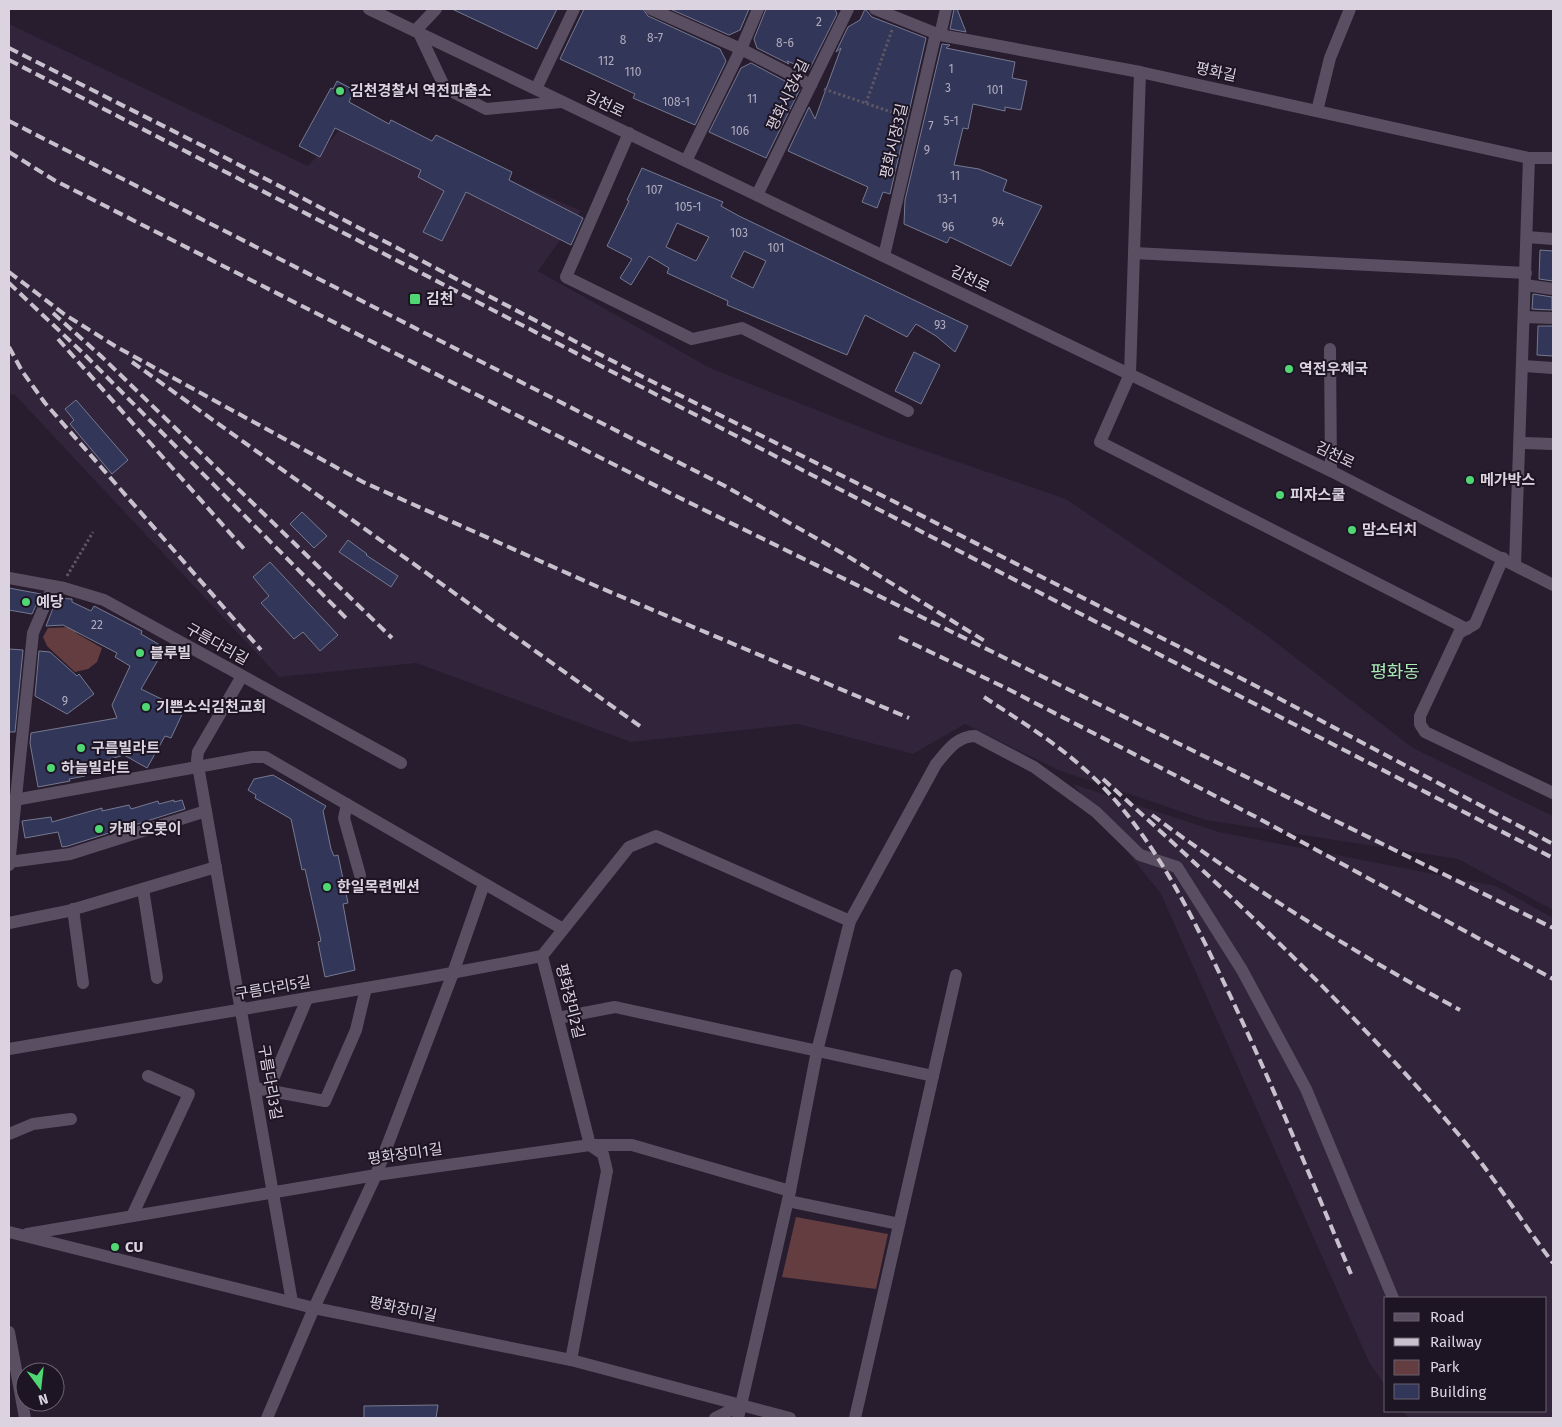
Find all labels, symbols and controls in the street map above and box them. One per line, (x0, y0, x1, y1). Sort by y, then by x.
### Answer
house number: 2 (816, 15, 822, 29)
house number: 8-7 (647, 31, 663, 45)
house number: 8 (620, 33, 627, 47)
house number: 8-6 (776, 36, 794, 50)
house number: 112 (598, 54, 614, 68)
street label: 평화시장4길 (763, 56, 813, 134)
street label: 평화길 (1194, 59, 1238, 85)
house number: 1 (948, 62, 954, 76)
house number: 110 (625, 65, 642, 79)
house number: 3 (945, 81, 951, 95)
place label: 김천경찰서 역전파출소 (350, 82, 492, 100)
house number: 101 (987, 83, 1003, 97)
marker: 김천경찰서 역전파출소 (334, 85, 346, 97)
street label: 김천로 (582, 87, 628, 121)
house number: 11 (747, 92, 757, 106)
house number: 108-1 (662, 95, 690, 109)
street label: 평화시장3길 (877, 102, 911, 180)
house number: 5-1 (943, 114, 959, 128)
house number: 7 (928, 119, 934, 133)
house number: 106 (731, 124, 749, 138)
house number: 9 (924, 143, 930, 157)
house number: 11 (950, 169, 960, 183)
house number: 107 (646, 183, 662, 197)
house number: 13-1 (937, 192, 957, 206)
house number: 105-1 (674, 200, 702, 214)
house number: 94 (992, 215, 1005, 229)
house number: 96 (942, 220, 954, 234)
house number: 103 (730, 226, 748, 240)
house number: 101 (768, 241, 784, 255)
street label: 김천로 (947, 262, 993, 296)
place label: 김천 (426, 290, 454, 308)
marker: 김천 (408, 292, 422, 306)
house number: 93 (934, 318, 946, 332)
place label: 역전우체국 (1299, 360, 1368, 378)
marker: 역전우체국 (1283, 363, 1295, 375)
street label: 김천로 (1312, 438, 1358, 472)
place label: 메가박스 (1480, 471, 1535, 489)
marker: 메가박스 (1464, 474, 1476, 486)
place label: 피자스쿨 (1290, 486, 1345, 504)
marker: 피자스쿨 (1274, 489, 1286, 501)
place label: 맘스터치 (1362, 521, 1417, 539)
marker: 맘스터치 (1346, 524, 1358, 536)
place label: 예당 (36, 593, 64, 611)
marker: 예당 (20, 596, 32, 608)
house number: 22 (91, 618, 103, 632)
street label: 구름다리길 (182, 619, 252, 669)
place label: 블루빌 (150, 644, 191, 662)
marker: 블루빌 (134, 647, 146, 659)
district label: 평화동 (1370, 661, 1420, 683)
house number: 9 (62, 694, 68, 708)
place label: 기쁜소식김천교회 (156, 698, 266, 716)
marker: 기쁜소식김천교회 (140, 701, 152, 713)
place label: 구름빌라트 (91, 739, 160, 757)
marker: 구름빌라트 (75, 742, 87, 754)
place label: 하늘빌라트 (61, 759, 130, 777)
marker: 하늘빌라트 (45, 762, 57, 774)
place label: 카페 오롯이 (109, 820, 182, 838)
marker: 카페 오롯이 (93, 823, 105, 835)
place label: 한일목련멘션 (337, 878, 420, 896)
marker: 한일목련멘션 (321, 881, 333, 893)
street label: 평화장미2길 (552, 962, 588, 1040)
street label: 구름다리5길 (234, 972, 312, 1004)
street label: 구름다리3길 (254, 1043, 286, 1121)
street label: 평화장미1길 (366, 1140, 444, 1168)
place label: CU (125, 1238, 143, 1256)
marker: CU (109, 1241, 121, 1253)
street label: 평화장미길 (367, 1293, 439, 1325)
legend (1384, 1297, 1547, 1412)
text: Road (1430, 1308, 1465, 1326)
text: Railway (1430, 1333, 1482, 1351)
text: Park (1430, 1358, 1460, 1376)
north arrow (15, 1362, 65, 1412)
text: Building (1430, 1383, 1486, 1401)
text: N (37, 1390, 50, 1408)

